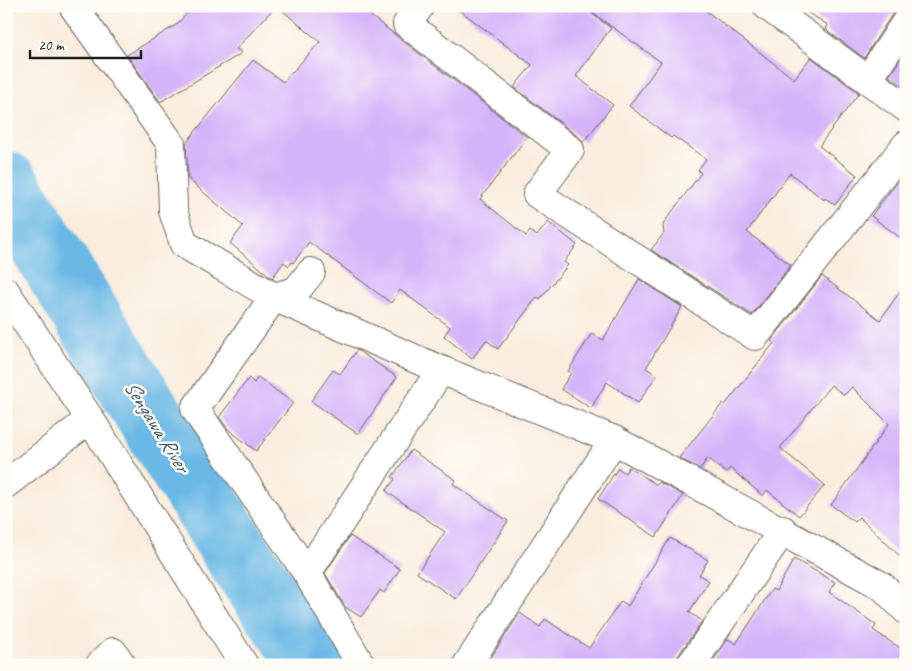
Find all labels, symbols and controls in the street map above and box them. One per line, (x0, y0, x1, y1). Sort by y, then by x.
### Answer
scale bar (30, 28, 141, 60)
text: 20 m (38, 36, 65, 55)
water label: Sengawa River (119, 375, 197, 480)

